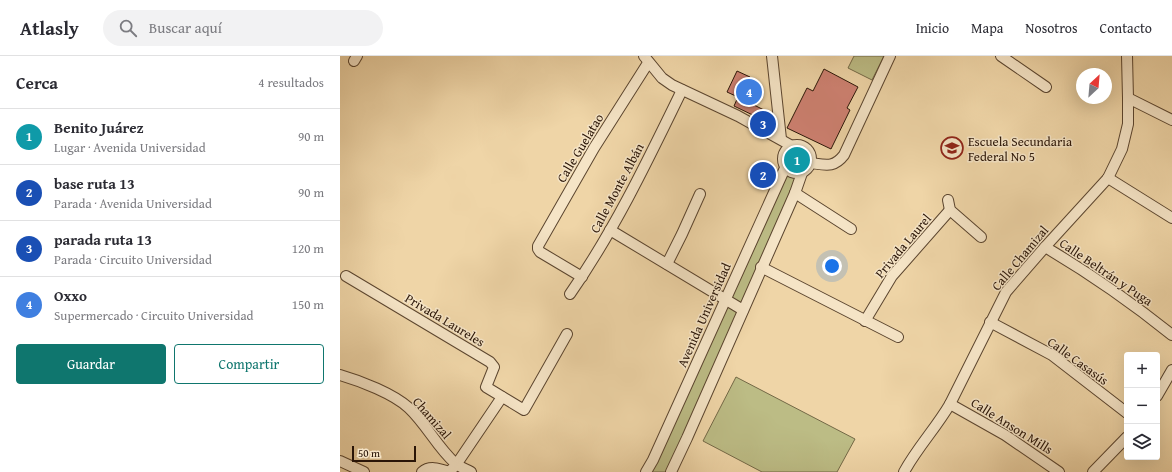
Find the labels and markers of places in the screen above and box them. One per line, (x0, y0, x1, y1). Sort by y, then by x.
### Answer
pin: 4 (736, 77, 762, 107)
pin: 3 (750, 109, 776, 139)
place label: Escuela Secundaria Federal No 5 (968, 132, 1073, 166)
school or university icon: Escuela Secundaria Federal No 5 (939, 135, 965, 161)
pin: 1 (784, 145, 810, 175)
pin: 2 (750, 160, 776, 190)

